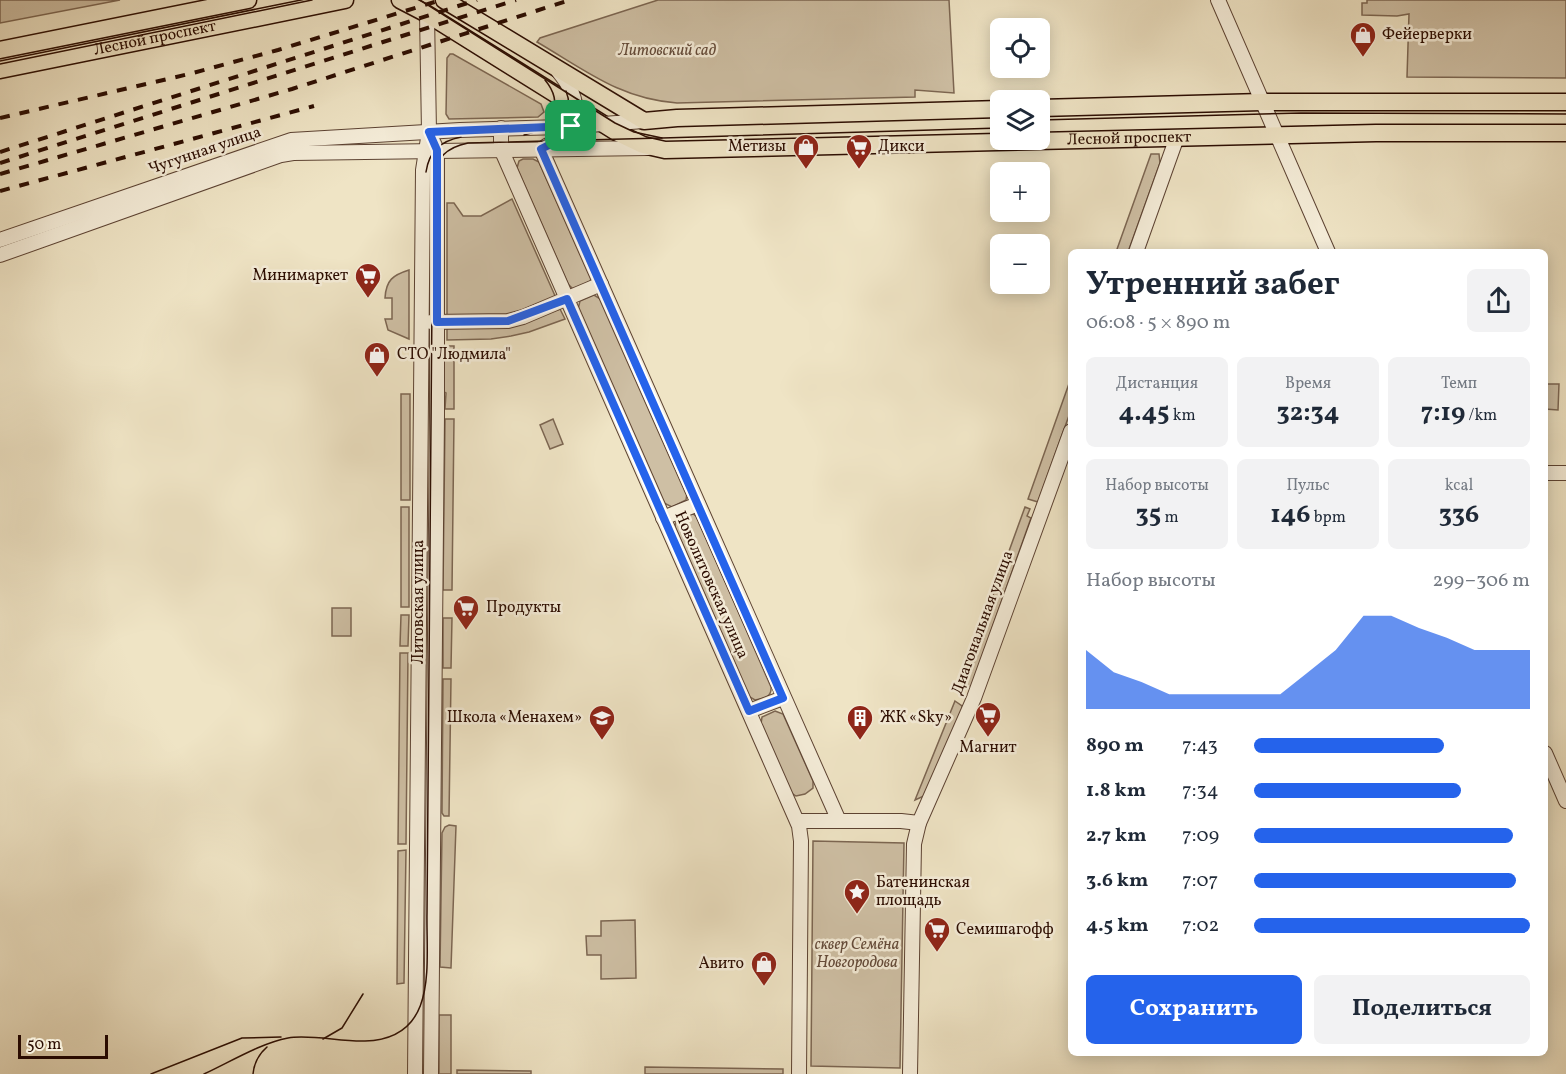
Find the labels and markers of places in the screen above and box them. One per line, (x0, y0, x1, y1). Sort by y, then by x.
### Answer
shop icon: Фейерверки (1348, 20, 1378, 58)
place label: Фейерверки (1382, 24, 1472, 46)
pin (545, 100, 596, 151)
shop icon: Метизы (791, 132, 821, 170)
supermarket icon: Дикси (844, 132, 874, 170)
place label: Метизы (728, 136, 786, 158)
place label: Дикси (878, 136, 925, 158)
supermarket icon: Минимаркет (353, 261, 383, 299)
place label: Минимаркет (252, 265, 348, 287)
shop icon: СТО "Людмила" (362, 340, 392, 378)
place label: СТО "Людмила" (397, 344, 511, 366)
supermarket icon: Продукты (451, 593, 481, 631)
place label: Продукты (486, 597, 561, 619)
supermarket icon: Магнит (973, 700, 1003, 738)
school or university icon: Школа «Менахем» (587, 703, 617, 741)
building icon: ЖК «Sky» (845, 703, 875, 741)
place label: Школа «Менахем» (447, 707, 582, 729)
place label: ЖК «Sky» (880, 707, 952, 729)
place label: Магнит (959, 737, 1017, 759)
place label: Батенинская площадь (876, 872, 970, 912)
place icon: Батенинская площадь (842, 877, 872, 915)
supermarket icon: Семишагофф (922, 915, 952, 953)
place label: Семишагофф (956, 919, 1054, 941)
shop icon: Авито (749, 949, 779, 987)
place label: Авито (698, 953, 744, 975)

